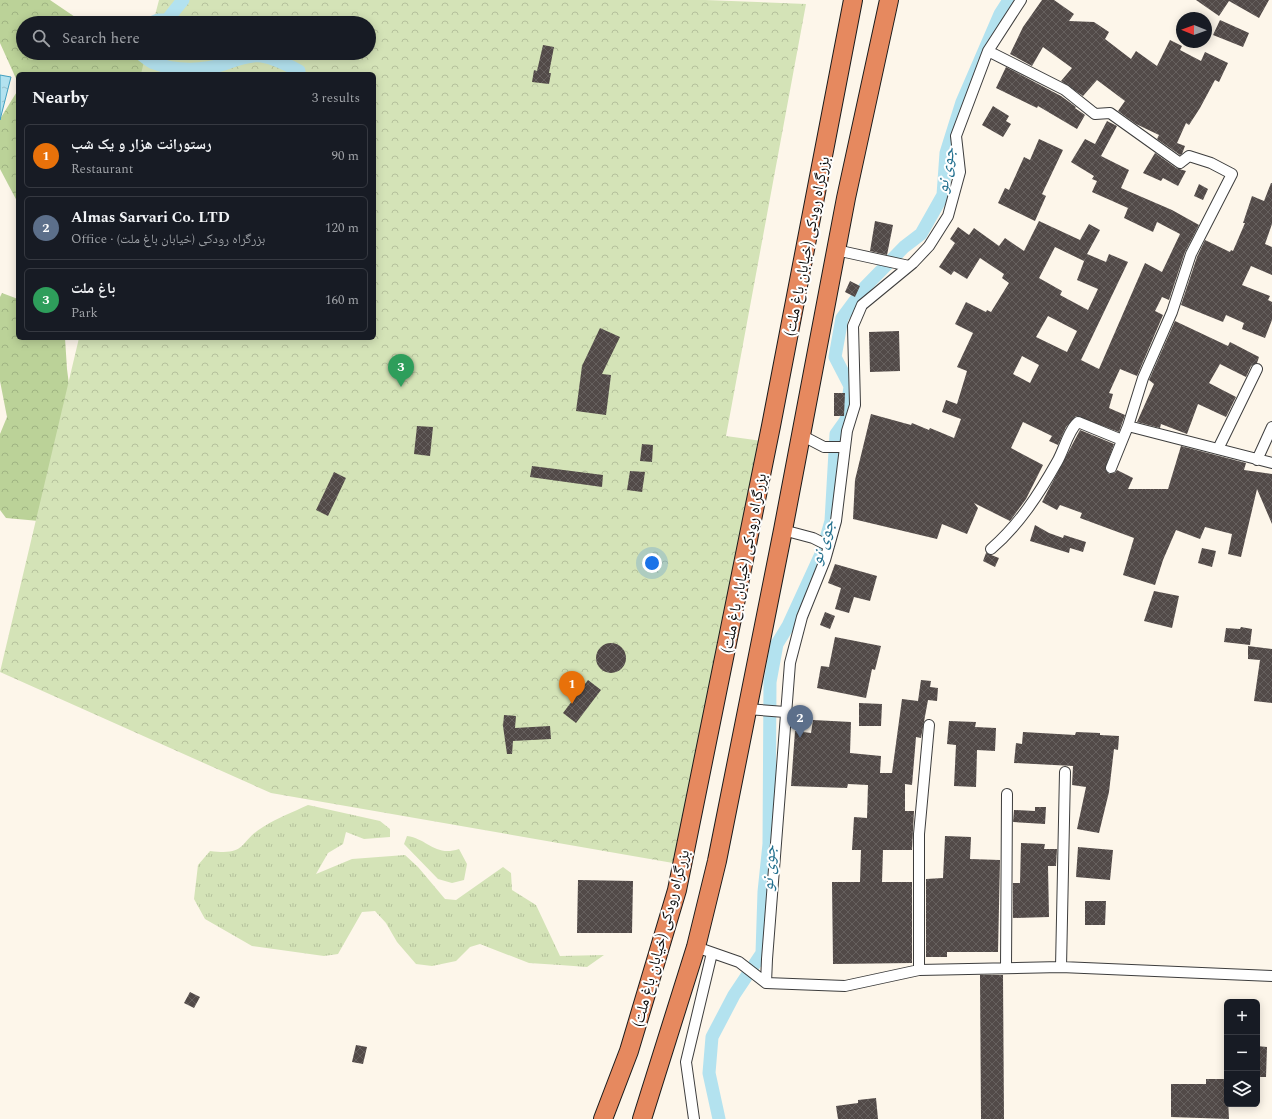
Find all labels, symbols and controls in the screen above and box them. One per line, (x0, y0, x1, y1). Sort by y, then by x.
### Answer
north arrow (1176, 12, 1212, 48)
search box (16, 16, 376, 60)
icon: search (30, 27, 52, 49)
text: Search here (62, 27, 140, 50)
text: Nearby (32, 85, 88, 111)
text: 3 results (312, 88, 360, 108)
text: رستورانت هزار و یک شب (71, 133, 212, 156)
water label: جوی نو (929, 144, 963, 196)
text: 1 (42, 146, 50, 166)
text: 90 m (332, 146, 359, 166)
street label: بزرگراه رودکی (خیابان باغ ملت) (778, 154, 836, 338)
text: Restaurant (71, 159, 133, 179)
text: Almas Sarvari Co. LTD (71, 206, 230, 229)
text: 2 (42, 218, 50, 238)
text: 120 m (325, 218, 359, 238)
text: Office · بزرگراه رودکی (خیابان باغ ملت) (71, 229, 265, 249)
text: باغ ملت (71, 277, 115, 300)
text: 3 (42, 290, 50, 310)
text: 160 m (325, 290, 359, 310)
text: Park (71, 303, 98, 323)
pin: 3 (388, 354, 414, 387)
street label: بزرگراه رودکی (خیابان باغ ملت) (715, 471, 773, 655)
water label: جوی نو (803, 515, 843, 569)
your location (642, 553, 662, 573)
pin: 1 (559, 671, 585, 704)
pin: 2 (787, 705, 813, 738)
water label: جوی نو (755, 843, 783, 893)
street label: بزرگراه رودکی (خیابان باغ ملت) (626, 847, 696, 1030)
map controls (1224, 999, 1260, 1107)
button: + (1224, 999, 1260, 1035)
button: − (1224, 1035, 1260, 1071)
button: layers (1224, 1071, 1260, 1107)

